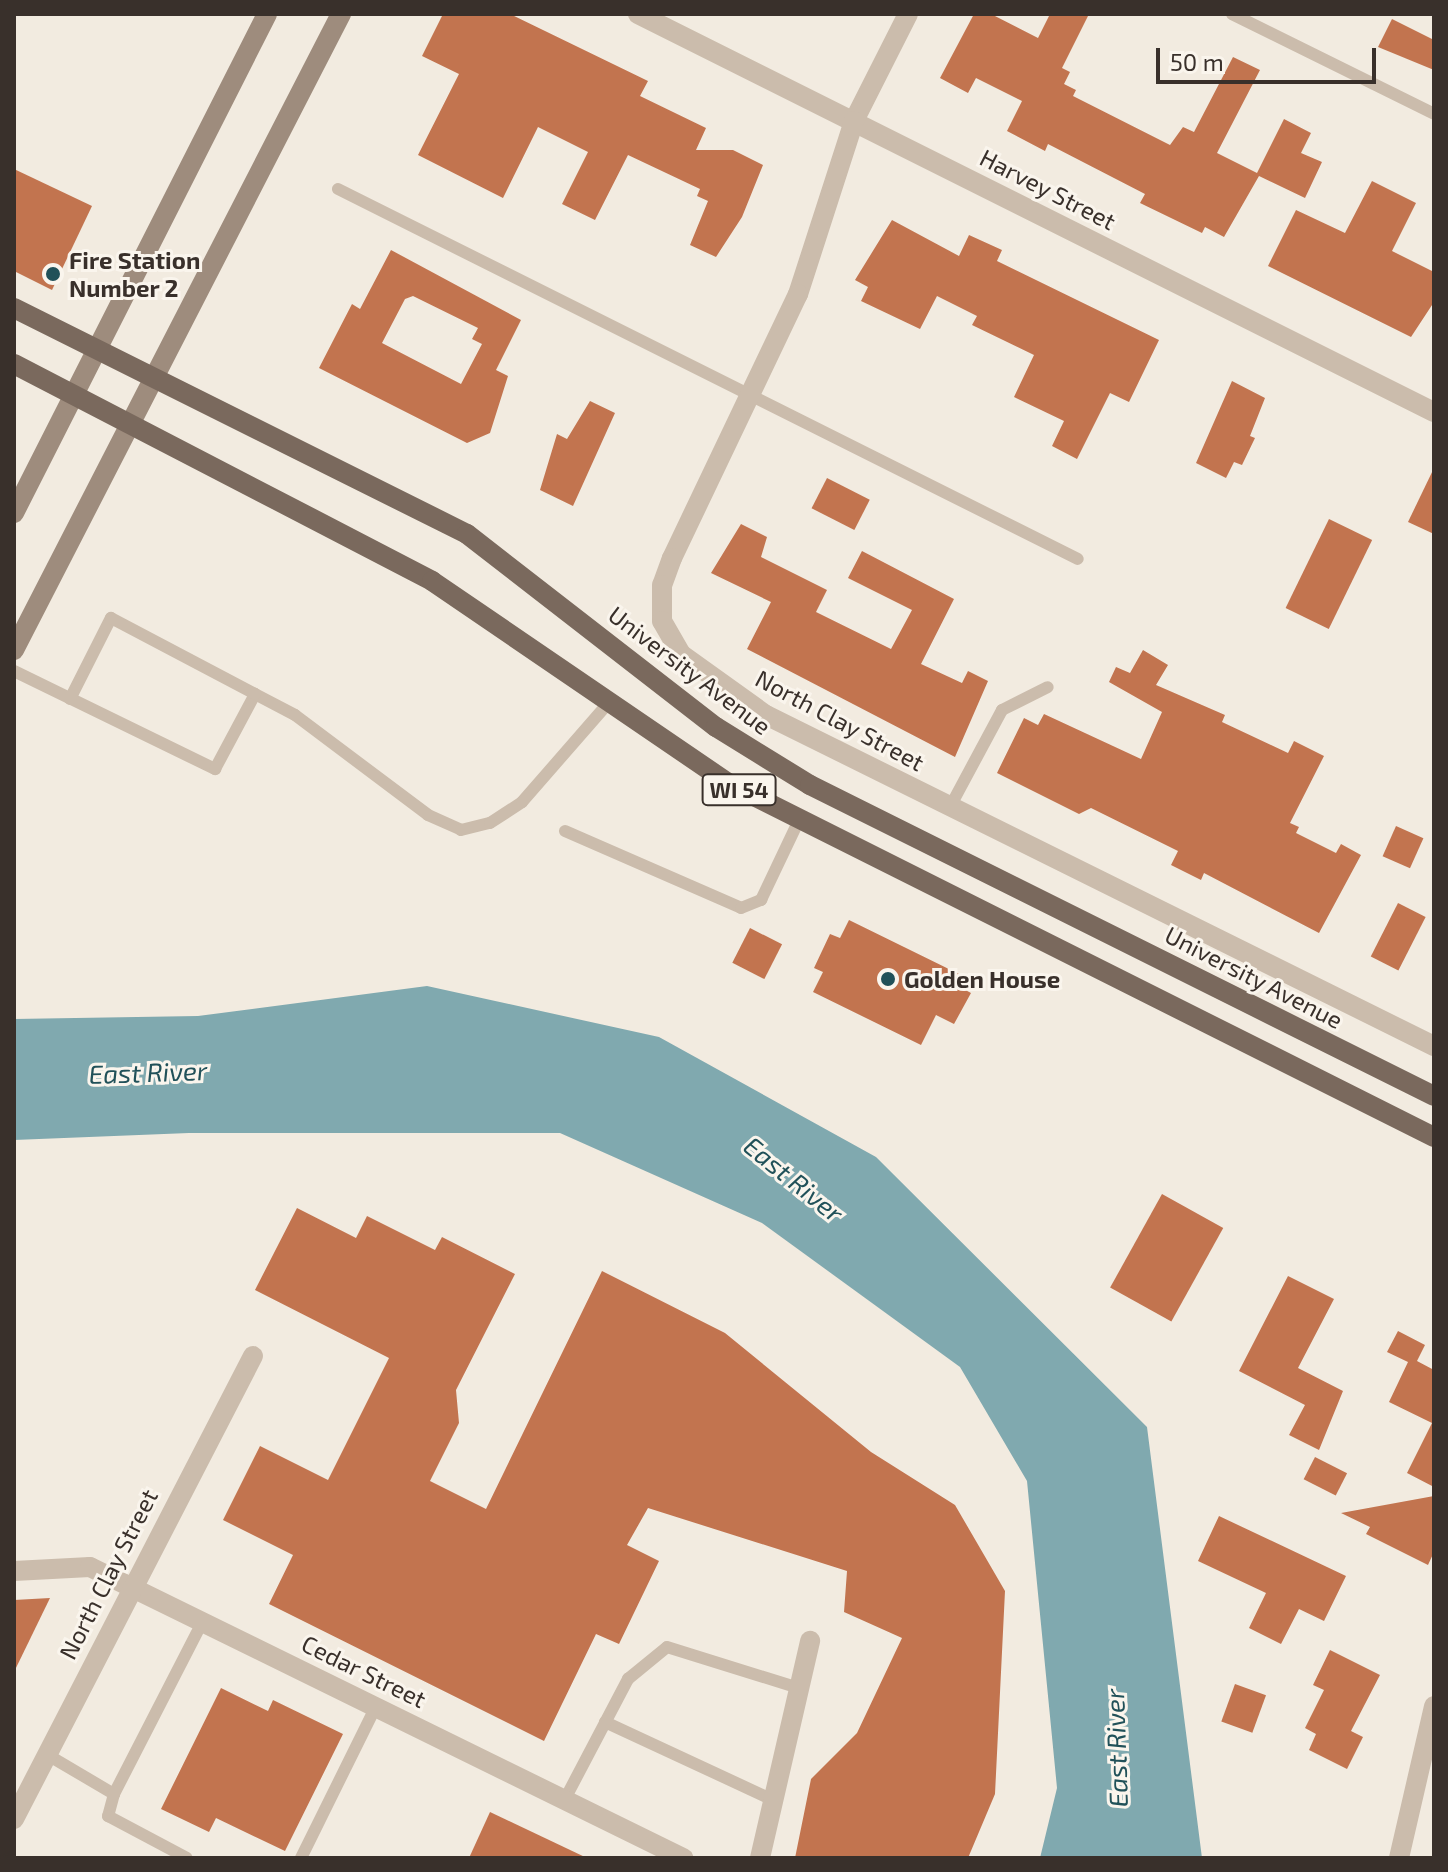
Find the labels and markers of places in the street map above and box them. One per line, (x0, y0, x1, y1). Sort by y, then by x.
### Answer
place label: Fire Station Number 2 (69, 246, 200, 302)
marker: Fire Station Number 2 (44, 265, 62, 283)
place label: Golden House (904, 965, 1060, 993)
marker: Golden House (879, 970, 897, 988)

